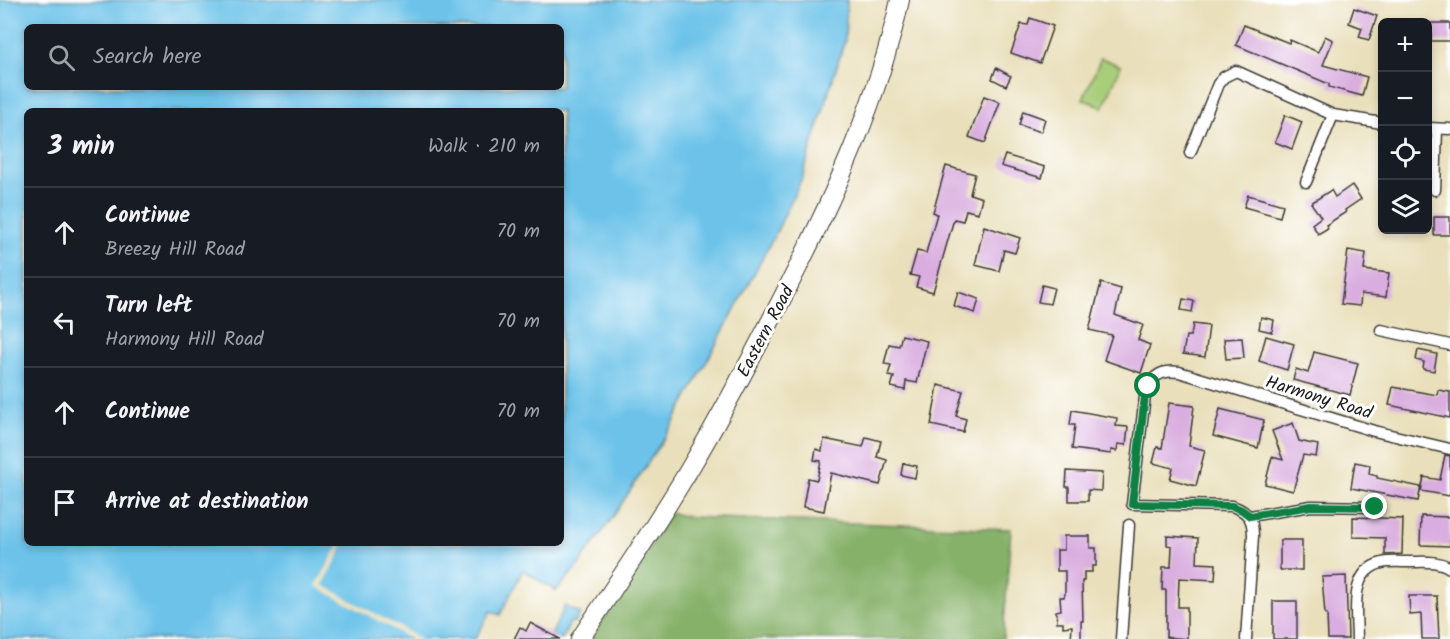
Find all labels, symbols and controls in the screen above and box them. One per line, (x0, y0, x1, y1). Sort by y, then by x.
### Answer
map controls (1378, 18, 1432, 234)
button: + (1378, 18, 1432, 72)
search box (24, 24, 564, 90)
text: Search here (93, 40, 201, 75)
icon: search (45, 41, 78, 74)
button: − (1378, 72, 1432, 126)
text: 3 min (48, 126, 115, 168)
button: locate (1378, 126, 1432, 180)
text: Walk · 210 m (428, 131, 540, 163)
button: layers (1378, 180, 1432, 234)
text: Continue (105, 199, 190, 234)
icon: ahead (48, 216, 81, 249)
text: 70 m (497, 216, 540, 248)
text: Breezy Hill Road (105, 234, 245, 266)
street label: Eastern Road (730, 280, 803, 383)
text: Turn left (105, 289, 192, 324)
icon: left (48, 306, 81, 339)
text: 70 m (497, 306, 540, 338)
text: Harmony Hill Road (105, 324, 264, 356)
street label: Harmony Road (1262, 368, 1377, 429)
route start (1134, 372, 1160, 398)
text: Continue (105, 395, 190, 430)
icon: ahead (48, 396, 81, 429)
text: 70 m (497, 396, 540, 428)
text: Arrive at destination (105, 485, 308, 520)
icon: arrive (48, 486, 81, 519)
route end (1361, 493, 1387, 519)

